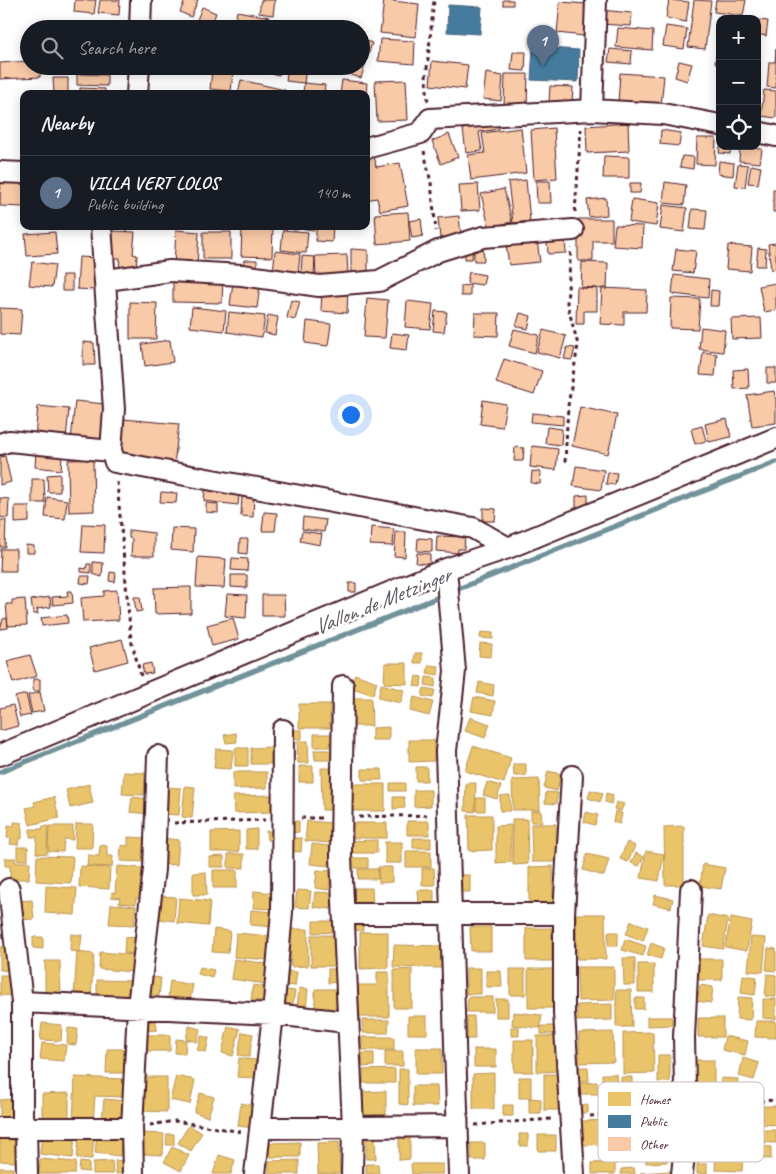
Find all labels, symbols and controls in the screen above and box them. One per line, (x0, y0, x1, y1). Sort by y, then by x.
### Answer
map controls (716, 15, 761, 150)
button: + (716, 15, 761, 60)
search box (20, 20, 370, 75)
pin: 1 (527, 25, 559, 66)
icon: search (38, 34, 66, 62)
text: Search here (78, 36, 155, 60)
button: − (716, 60, 761, 105)
button: locate (716, 105, 761, 150)
text: Nearby (40, 110, 93, 136)
text: VILLA VERT LOLOS (87, 171, 219, 195)
text: 1 (52, 183, 60, 203)
text: 140 m (316, 183, 350, 203)
text: Public building (87, 195, 163, 215)
your location (338, 402, 364, 428)
water label: Vallon de Metzinger (310, 559, 458, 641)
legend (598, 1082, 764, 1162)
text: Homes (640, 1091, 671, 1108)
text: Public (640, 1113, 668, 1130)
text: Other (640, 1136, 669, 1153)

